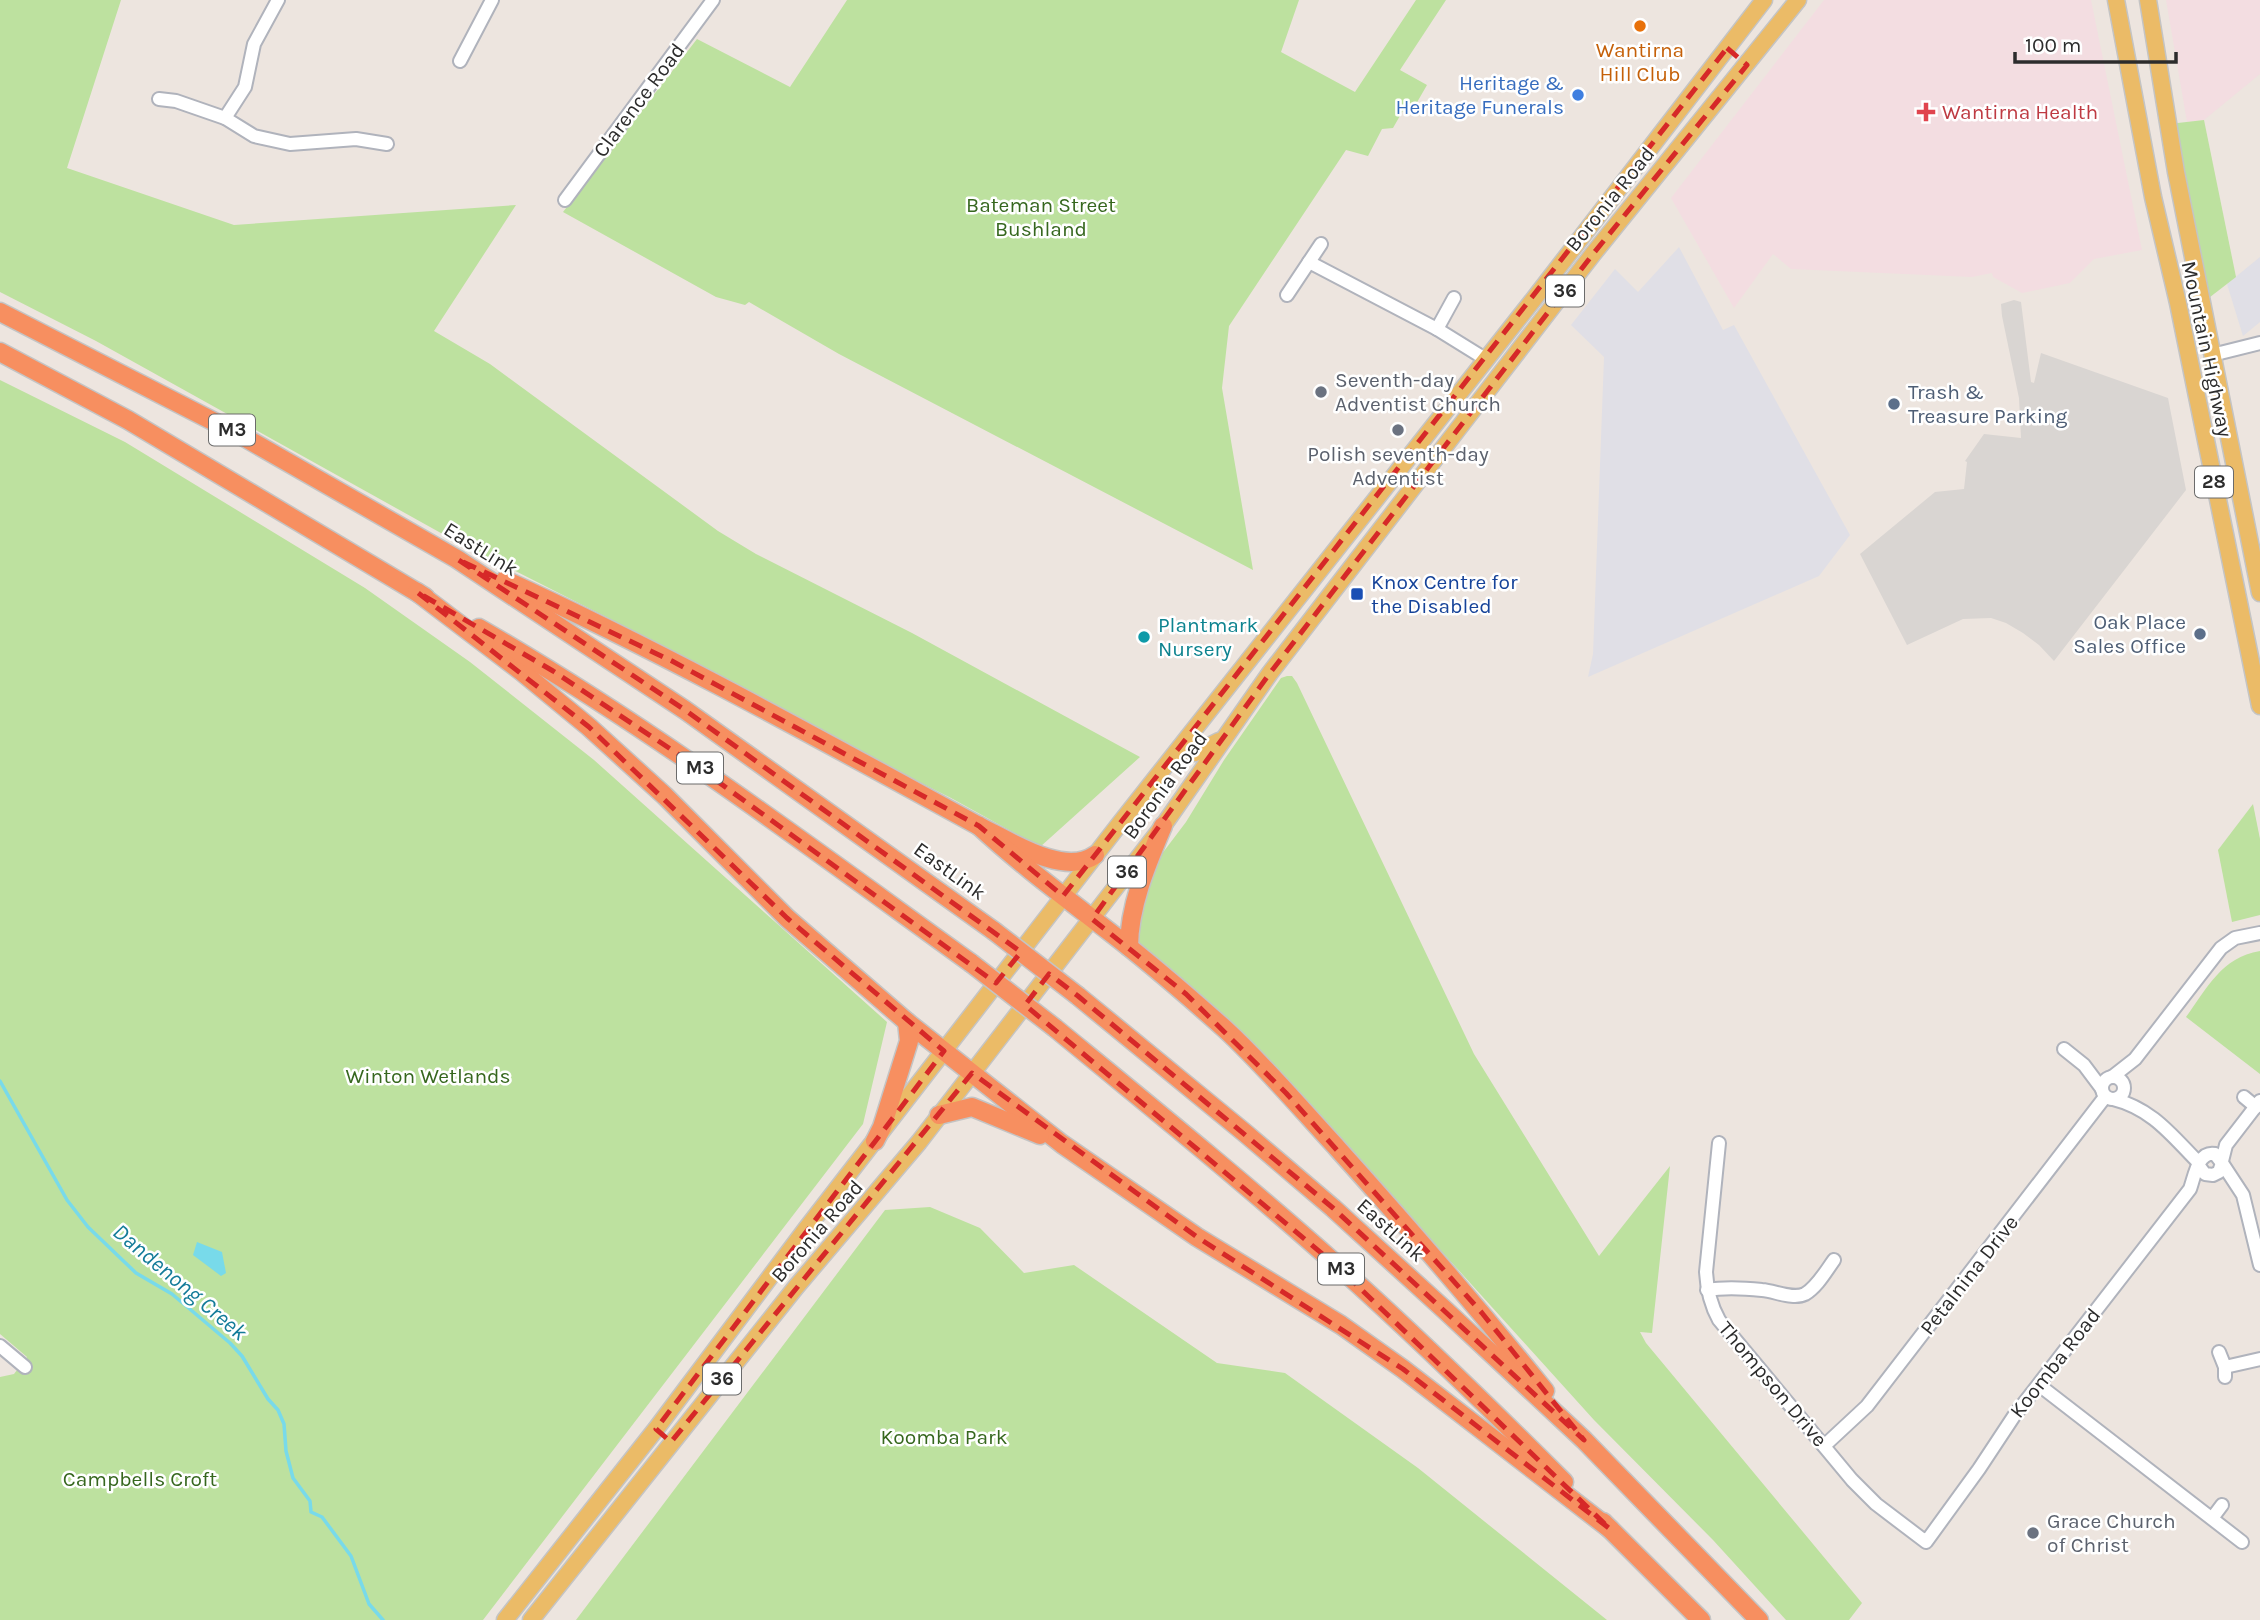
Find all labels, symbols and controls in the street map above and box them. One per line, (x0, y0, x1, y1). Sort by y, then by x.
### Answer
marker: Wantirna Hill Club (1632, 18, 1648, 34)
scale bar (2015, 21, 2176, 65)
text: 100 m (2025, 33, 2082, 57)
street label: Clarence Road (588, 38, 690, 162)
place label: Wantirna Hill Club (1596, 38, 1684, 86)
place label: Heritage & Heritage Funerals (1396, 71, 1564, 119)
marker: Heritage & Heritage Funerals (1570, 87, 1586, 103)
place label: Wantirna Health (1942, 100, 2098, 124)
marker: Wantirna Health (1916, 102, 1936, 122)
street label: Boronia Road (1561, 142, 1659, 256)
park label: Bateman Street Bushland (966, 193, 1116, 241)
street label: Mountain Highway (2177, 259, 2237, 439)
road number: 36 (1546, 276, 1584, 306)
place label: Seventh-day Adventist Church (1335, 368, 1501, 416)
place label: Trash & Treasure Parking (1908, 380, 2068, 428)
marker: Seventh-day Adventist Church (1313, 384, 1329, 400)
marker: Trash & Treasure Parking (1886, 396, 1902, 412)
road number: M3 (209, 414, 255, 446)
marker: Polish seventh-day Adventist (1390, 422, 1406, 438)
place label: Polish seventh-day Adventist (1307, 442, 1489, 490)
road number: 28 (2195, 467, 2233, 498)
street label: EastLink (439, 517, 523, 581)
place label: Knox Centre for the Disabled (1371, 570, 1518, 618)
marker: Knox Centre for the Disabled (1349, 586, 1365, 602)
place label: Oak Place Sales Office (2073, 610, 2186, 658)
place label: Plantmark Nursery (1158, 613, 1258, 661)
marker: Oak Place Sales Office (2192, 626, 2208, 642)
marker: Plantmark Nursery (1136, 629, 1152, 645)
street label: Boronia Road (1118, 726, 1212, 844)
road number: M3 (677, 752, 723, 783)
street label: EastLink (909, 837, 991, 905)
road number: 36 (1108, 856, 1146, 888)
park label: Winton Wetlands (345, 1064, 511, 1088)
street label: Boronia Road (766, 1175, 868, 1287)
street label: EastLink (1352, 1193, 1430, 1267)
street label: Petalnina Drive (1915, 1210, 2023, 1340)
water label: Dandenong Creek (107, 1218, 253, 1346)
road number: M3 (1318, 1254, 1364, 1284)
street label: Koomba Road (2005, 1303, 2105, 1423)
street label: Thompson Drive (1714, 1317, 1832, 1451)
road number: 36 (703, 1364, 741, 1394)
park label: Koomba Park (881, 1425, 1008, 1449)
park label: Campbells Croft (63, 1467, 217, 1491)
place label: Grace Church of Christ (2047, 1509, 2176, 1557)
marker: Grace Church of Christ (2025, 1525, 2041, 1541)

